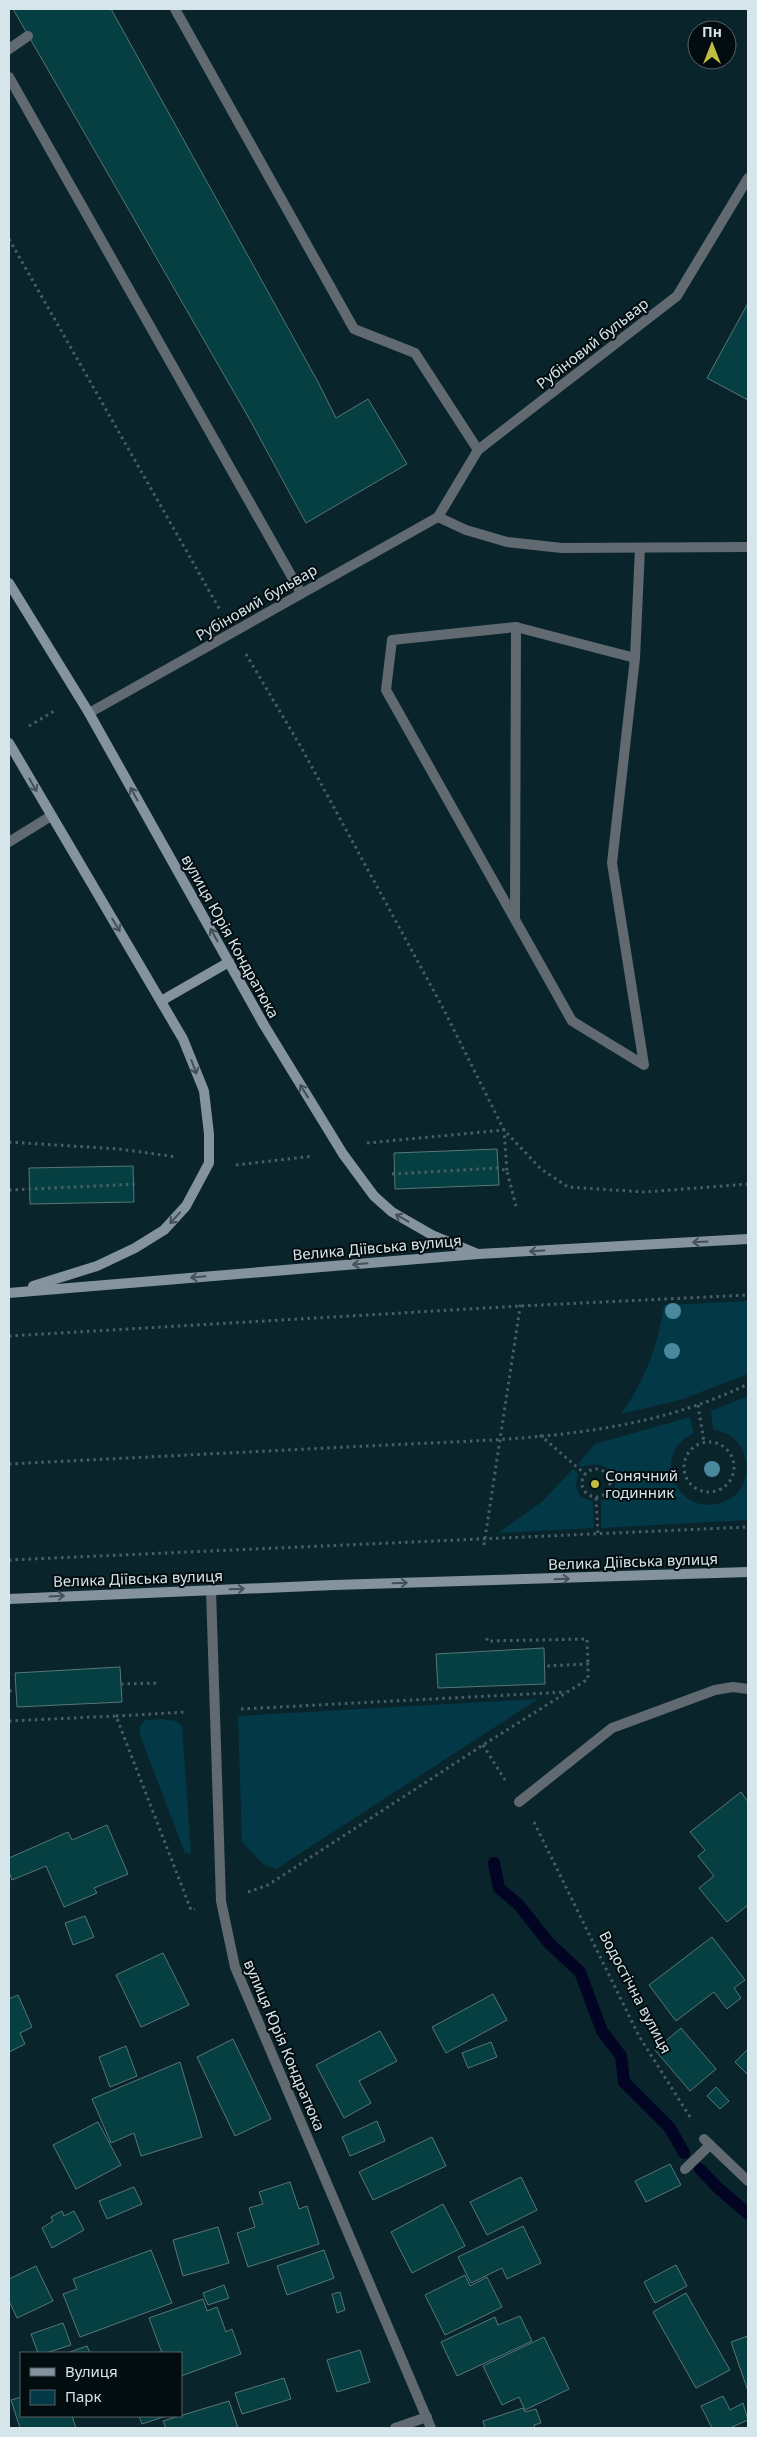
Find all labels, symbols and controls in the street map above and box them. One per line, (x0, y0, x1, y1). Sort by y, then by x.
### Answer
north arrow (687, 20, 737, 70)
text: Пн (702, 22, 722, 41)
street label: Рубіновий бульвар (532, 293, 652, 393)
street label: Рубіновий бульвар (192, 559, 320, 645)
one-way arrow (29, 778, 39, 792)
one-way arrow (129, 786, 139, 801)
street label: вулиця Юрія Кондратюка (178, 851, 284, 1021)
one-way arrow (112, 918, 122, 932)
one-way arrow (208, 929, 218, 943)
one-way arrow (191, 1060, 200, 1075)
one-way arrow (299, 1084, 310, 1098)
one-way arrow (169, 1211, 181, 1224)
one-way arrow (396, 1213, 410, 1223)
street label: Велика Діївська вулиця (292, 1230, 462, 1264)
one-way arrow (692, 1237, 708, 1246)
one-way arrow (530, 1246, 546, 1255)
one-way arrow (352, 1259, 368, 1268)
one-way arrow (190, 1272, 206, 1282)
place label: Сонячний годинник (605, 1465, 678, 1502)
marker: Сонячний годинник (589, 1478, 601, 1490)
street label: Велика Діївська вулиця (548, 1548, 718, 1574)
street label: Велика Діївська вулиця (53, 1565, 223, 1591)
one-way arrow (554, 1574, 570, 1583)
one-way arrow (391, 1578, 407, 1587)
one-way arrow (229, 1584, 245, 1594)
one-way arrow (49, 1592, 65, 1601)
street label: Водостічна вулиця (595, 1927, 677, 2057)
street label: вулиця Юрія Кондратюка (240, 1956, 330, 2134)
legend (20, 2352, 182, 2417)
text: Вулиця (65, 2361, 118, 2381)
text: Парк (65, 2386, 101, 2406)

